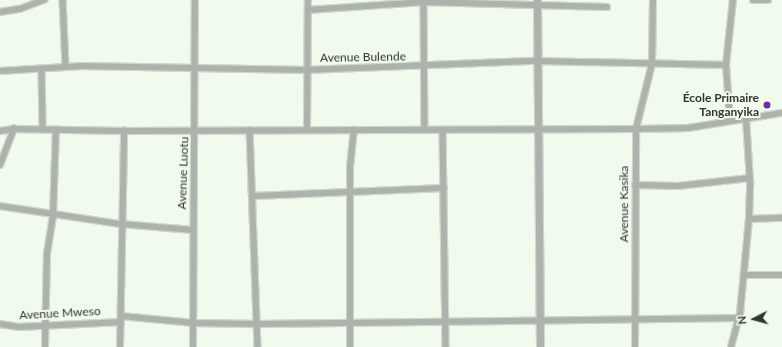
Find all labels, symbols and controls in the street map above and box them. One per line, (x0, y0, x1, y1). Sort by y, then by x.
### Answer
street label: Avenue Bulende (320, 49, 406, 65)
place label: École Primaire Tanganyika (683, 91, 759, 119)
marker: École Primaire Tanganyika (762, 100, 772, 110)
street label: Avenue Luotu (175, 136, 191, 210)
street label: Avenue Kasika (617, 166, 631, 242)
north arrow (734, 299, 774, 339)
street label: Avenue Mweso (19, 304, 101, 322)
text: N (735, 315, 748, 325)

